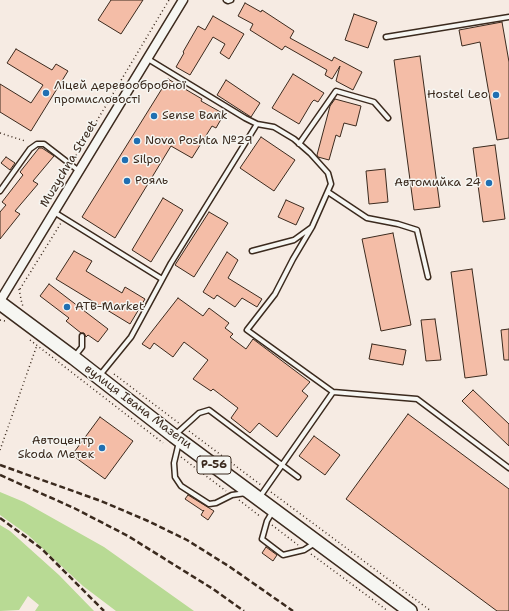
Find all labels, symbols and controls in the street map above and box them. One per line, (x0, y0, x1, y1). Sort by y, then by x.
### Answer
place label: Ліцей деревообробної промисловості (54, 79, 186, 107)
marker: Ліцей деревообробної промисловості (41, 88, 51, 98)
place label: Hostel Leo (427, 88, 488, 102)
marker: Hostel Leo (491, 90, 501, 100)
place label: Sense Bank (162, 109, 228, 123)
marker: Sense Bank (149, 111, 159, 121)
street label: Muzychna Street (37, 118, 101, 210)
place label: Nova Poshta №29 (145, 134, 253, 148)
marker: Nova Poshta №29 (132, 136, 142, 146)
place label: Silpo (133, 153, 161, 167)
marker: Silpo (120, 155, 130, 165)
place label: Рояль (135, 174, 168, 188)
marker: Рояль (122, 176, 132, 186)
place label: Автомийка 24 (394, 176, 481, 190)
marker: Автомийка 24 (484, 178, 494, 188)
place label: ATB-Market (75, 300, 144, 314)
marker: ATB-Market (62, 302, 72, 312)
street label: вулиця Івана Мазепи (81, 362, 195, 452)
place label: Автоцентр Skoda Метек (18, 434, 94, 462)
marker: Автоцентр Skoda Метек (97, 443, 107, 453)
road number: Р-56 (197, 456, 231, 474)

